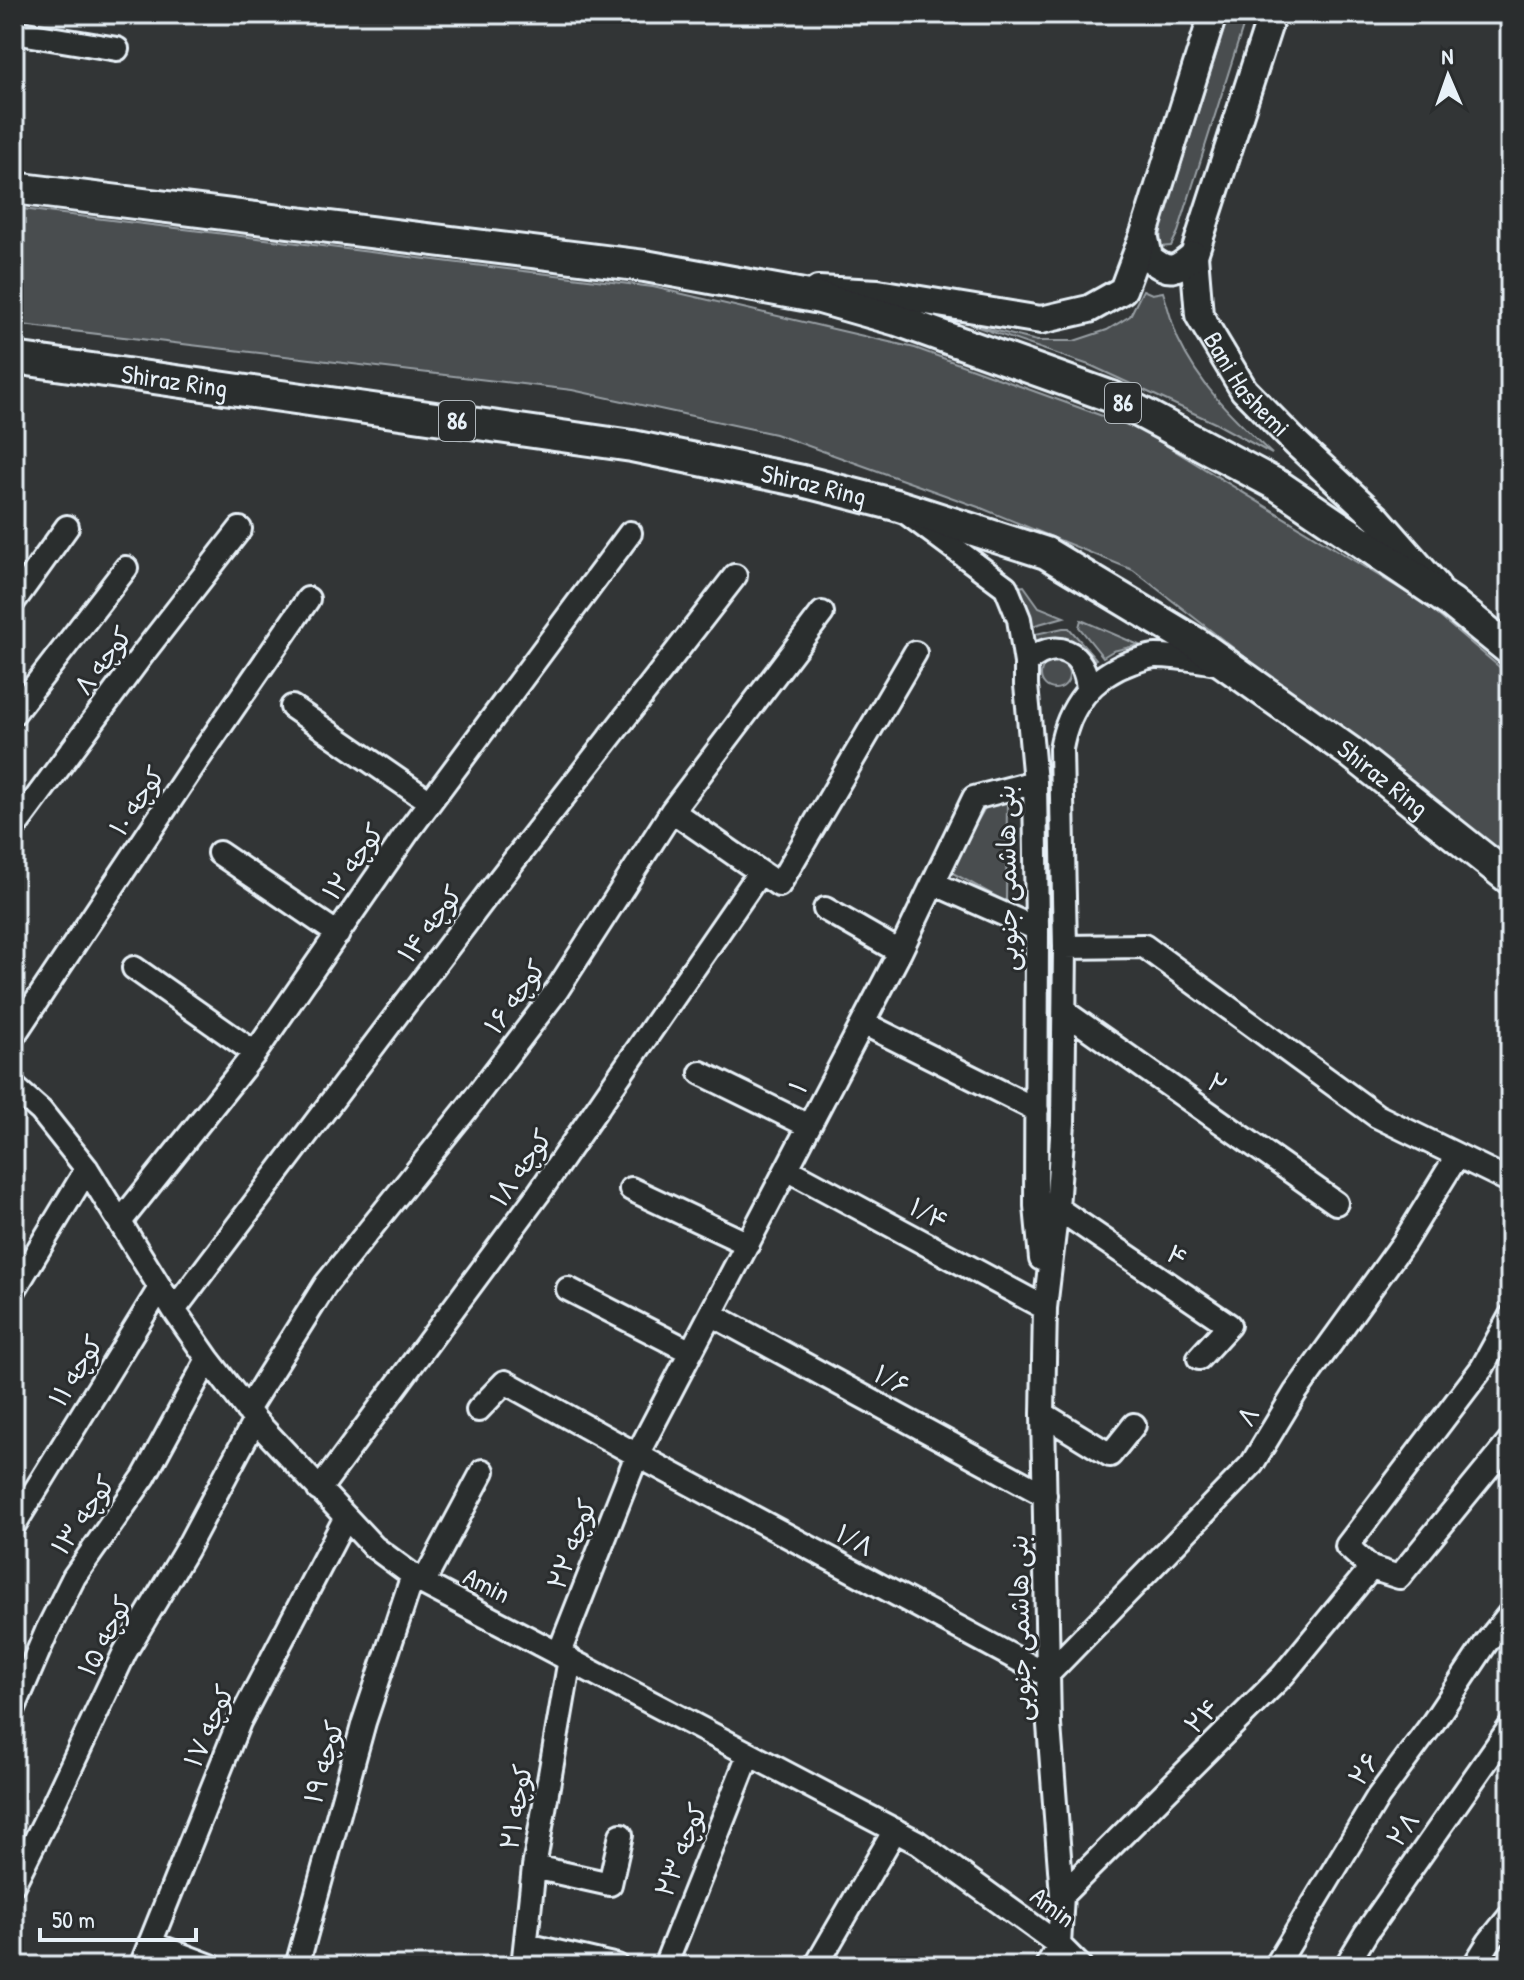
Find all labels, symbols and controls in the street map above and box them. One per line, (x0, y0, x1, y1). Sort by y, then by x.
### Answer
north arrow (1408, 36, 1488, 116)
text: N (1441, 41, 1454, 71)
street label: Bani Hashemi (1196, 325, 1298, 444)
street label: Shiraz Ring (119, 355, 230, 405)
road number: 86 (1105, 383, 1141, 423)
road number: 86 (439, 401, 475, 441)
street label: Shiraz Ring (758, 455, 870, 514)
street label: کوچه ۸ (65, 619, 140, 702)
street label: Shiraz Ring (1331, 731, 1436, 825)
street label: کوچه ۱۰ (101, 759, 173, 842)
street label: بنی هاشمی جنوبی (987, 784, 1026, 972)
street label: کوچه ۱۲ (314, 816, 392, 907)
street label: کوچه ۱۴ (389, 878, 470, 969)
street label: کوچه ۱۶ (476, 952, 553, 1041)
street label: ۲ (1200, 1064, 1235, 1103)
street label: ۱ (780, 1074, 815, 1099)
street label: کوچه ۱۸ (481, 1122, 560, 1213)
street label: ۱/۴ (903, 1189, 955, 1238)
street label: ۴ (1159, 1236, 1195, 1276)
street label: کوچه ۱۱ (40, 1328, 111, 1413)
street label: ۱/۶ (868, 1356, 916, 1404)
street label: ۸ (1228, 1399, 1267, 1433)
street label: کوچه ۱۳ (43, 1468, 123, 1561)
street label: کوچه ۲۲ (538, 1494, 605, 1594)
street label: ۱/۸ (830, 1515, 881, 1564)
street label: بنی هاشمی جنوبی (1000, 1534, 1039, 1722)
street label: Amin (458, 1558, 517, 1611)
street label: کوچه ۱۵ (69, 1589, 140, 1682)
street label: کوچه ۱۷ (175, 1679, 242, 1773)
street label: ۲۴ (1176, 1690, 1227, 1741)
street label: کوچه ۱۹ (295, 1716, 352, 1807)
street label: ۲۶ (1340, 1745, 1387, 1792)
street label: کوچه ۲۱ (491, 1762, 540, 1852)
street label: کوچه ۲۳ (646, 1798, 715, 1902)
street label: ۲۸ (1378, 1804, 1427, 1853)
street label: Amin (1024, 1878, 1083, 1935)
scale bar (40, 1892, 196, 1942)
text: 50 m (52, 1903, 95, 1935)

